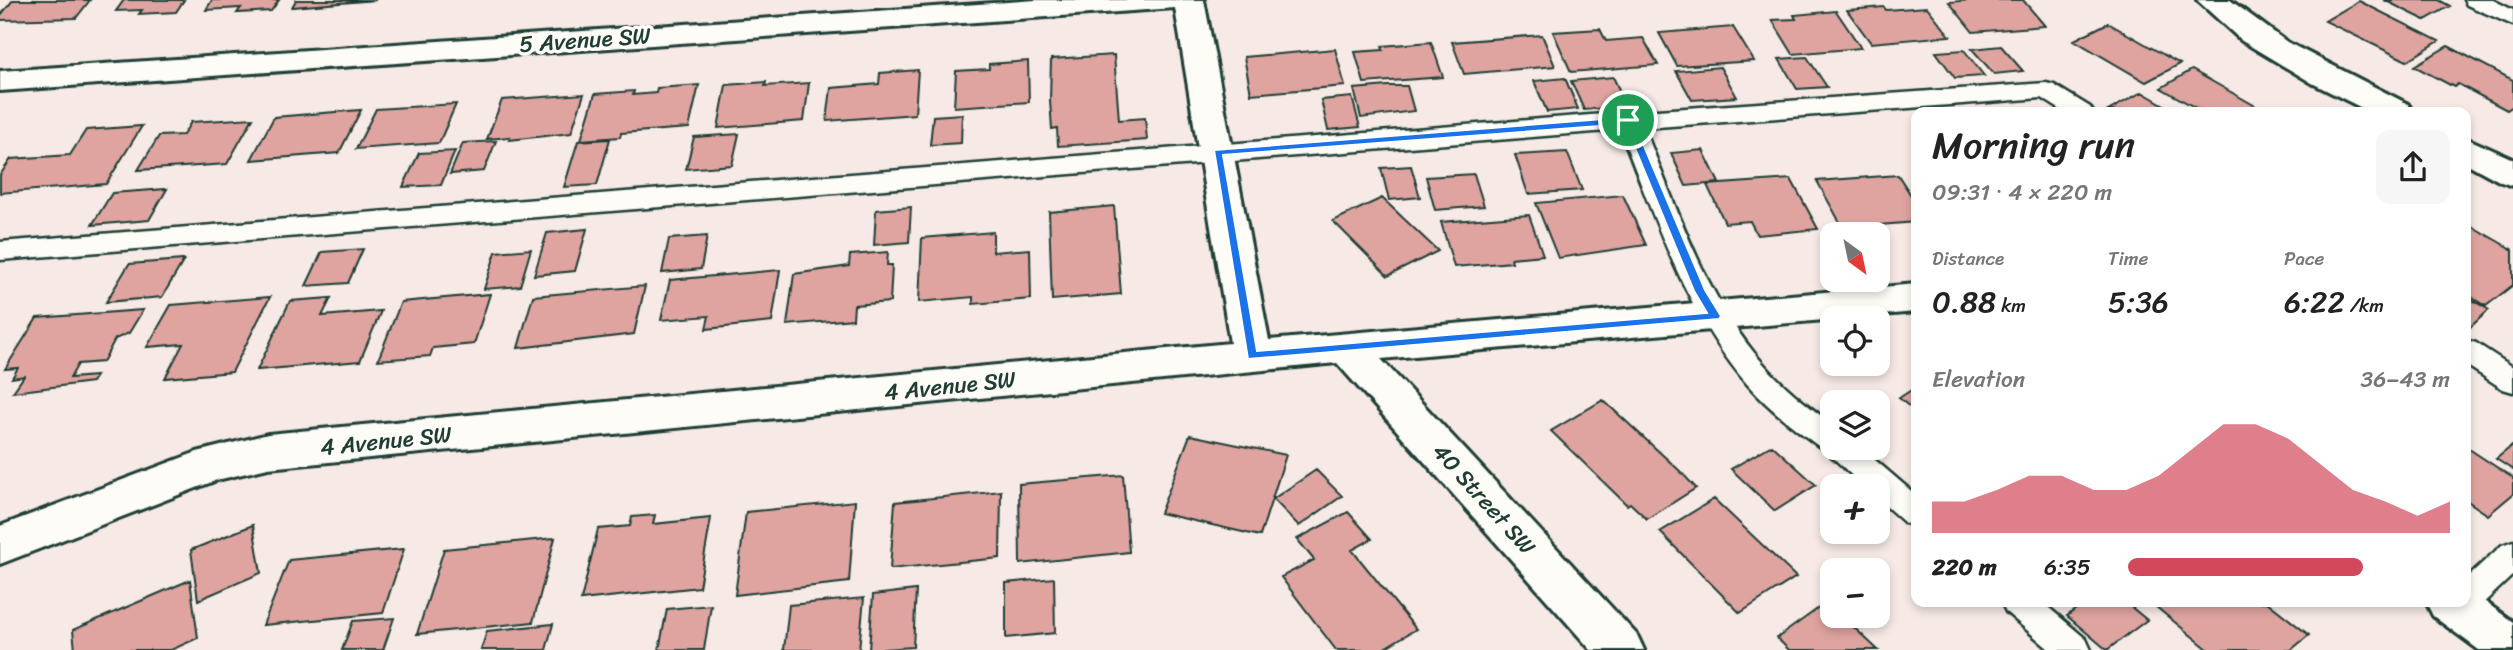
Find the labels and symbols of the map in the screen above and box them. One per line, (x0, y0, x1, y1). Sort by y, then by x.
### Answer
street label: 5 Avenue SW (518, 15, 653, 65)
pin (1598, 90, 1658, 150)
north arrow (1820, 222, 1890, 292)
street label: 4 Avenue SW (882, 359, 1019, 413)
street label: 4 Avenue SW (318, 414, 455, 468)
street label: 40 Street SW (1422, 433, 1547, 566)

